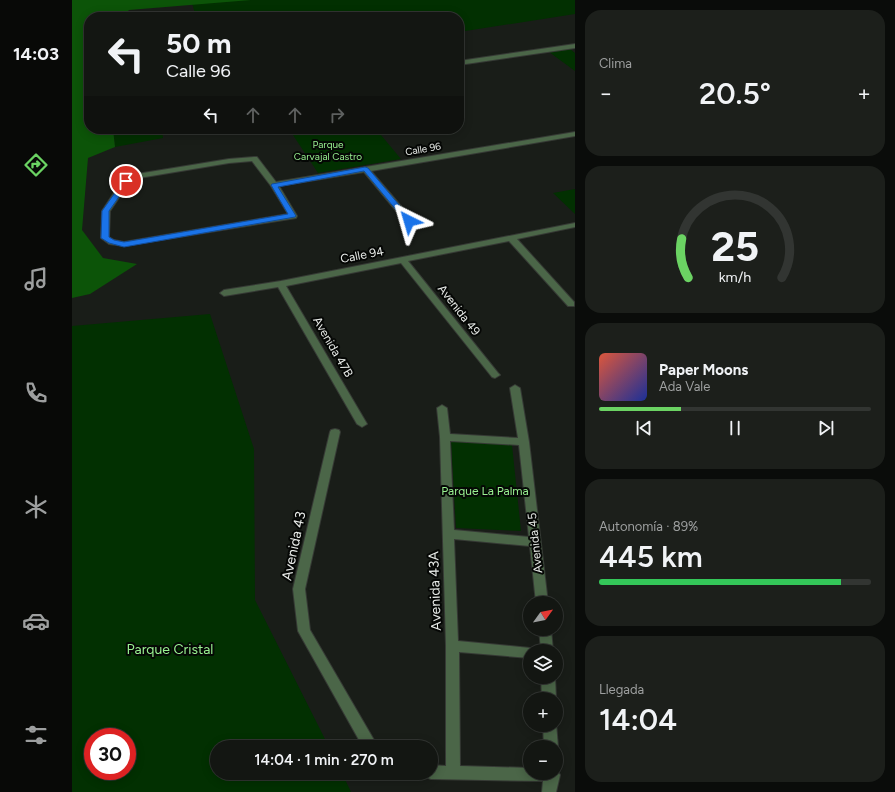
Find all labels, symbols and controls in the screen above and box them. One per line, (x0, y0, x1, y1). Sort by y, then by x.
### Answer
text: 50 m (166, 26, 232, 60)
icon: left (100, 28, 152, 80)
text: 14:03 (13, 43, 59, 65)
text: Clima (599, 56, 632, 71)
text: Calle 96 (166, 60, 231, 82)
text: 20.5° (699, 75, 771, 112)
text: − (599, 80, 613, 107)
text: + (857, 80, 871, 107)
icon: left (200, 104, 222, 126)
icon: ahead (242, 104, 264, 126)
icon: ahead (284, 104, 306, 126)
icon: right (326, 104, 348, 126)
park label: Parque Carvajal Castro (294, 138, 362, 163)
street label: Calle 96 (404, 139, 442, 159)
icon: directions (22, 151, 50, 179)
pin (109, 164, 143, 198)
icon: arrive (115, 170, 137, 192)
position arrow (388, 200, 430, 242)
text: 25 (711, 220, 759, 270)
street label: Calle 94 (339, 244, 385, 266)
icon: music (22, 265, 50, 293)
text: km/h (719, 267, 751, 285)
street label: Avenida 49 (435, 282, 483, 338)
street label: Avenida 47B (310, 314, 356, 380)
text: Paper Moons (659, 361, 748, 379)
icon: phone (22, 379, 50, 407)
text: Ada Vale (659, 379, 710, 394)
icon: previous (633, 417, 655, 439)
icon: pause (724, 417, 746, 439)
icon: next (815, 417, 837, 439)
park label: Parque La Palma (441, 484, 529, 498)
icon: climate (22, 493, 50, 521)
street label: Avenida 43 (278, 510, 310, 582)
street label: Avenida 45 (525, 512, 545, 574)
text: Autonomía · 89% (599, 519, 698, 534)
text: 445 km (599, 538, 703, 575)
street label: Avenida 43A (425, 550, 445, 631)
north arrow (523, 596, 563, 636)
map controls (523, 596, 563, 780)
icon: car (22, 607, 50, 635)
park label: Parque Cristal (127, 641, 213, 658)
button: layers (523, 644, 563, 684)
text: Llegada (599, 682, 644, 697)
button: + (523, 692, 563, 732)
text: 14:04 (599, 701, 677, 738)
icon: filters (22, 721, 50, 749)
speed limit sign: 30 (84, 728, 136, 780)
button: − (523, 740, 563, 780)
text: 14:04 · 1 min · 270 m (254, 751, 394, 769)

